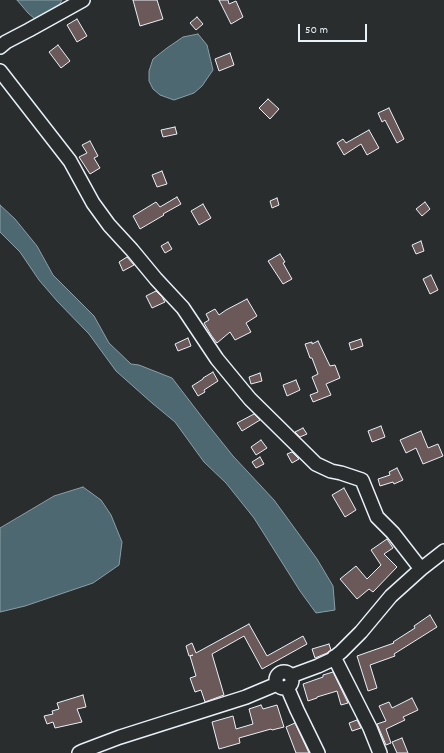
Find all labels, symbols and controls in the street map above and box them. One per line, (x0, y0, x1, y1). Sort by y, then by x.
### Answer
scale bar (300, 16, 369, 42)
text: 50 m (305, 22, 328, 39)

